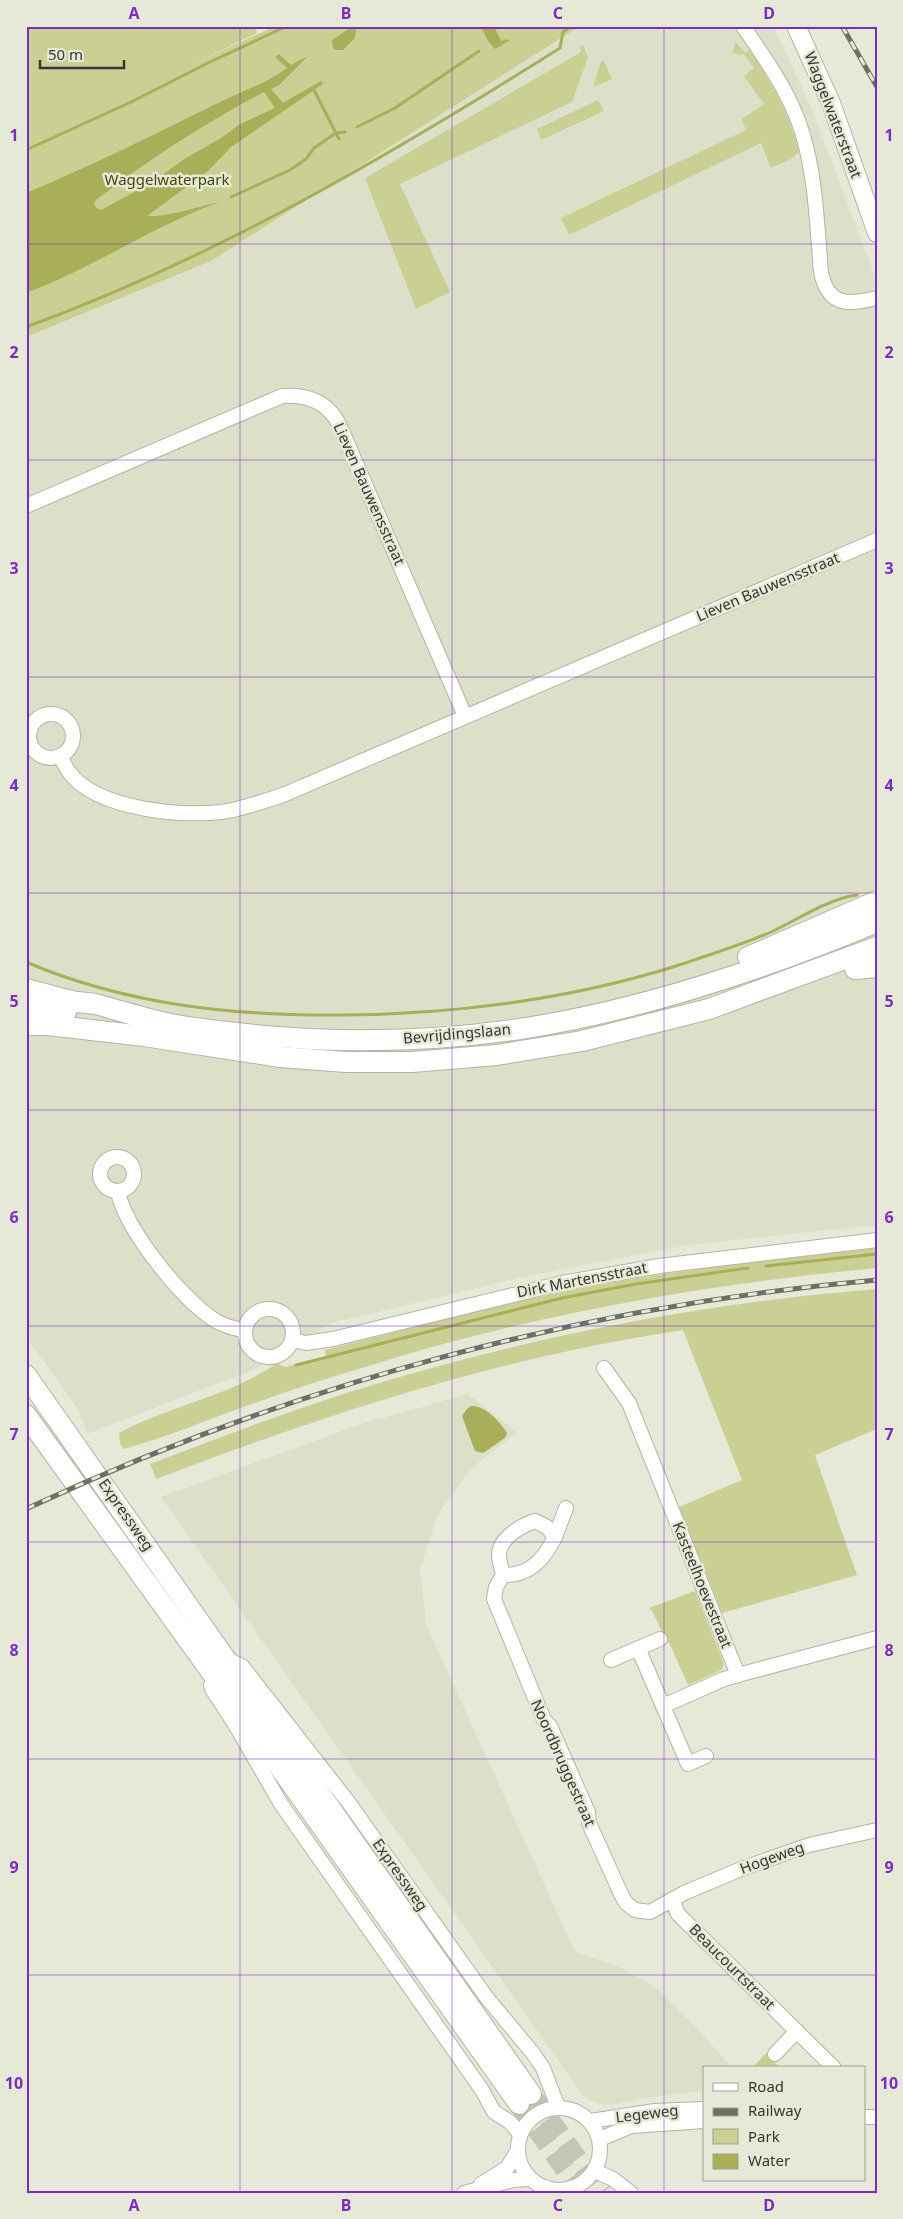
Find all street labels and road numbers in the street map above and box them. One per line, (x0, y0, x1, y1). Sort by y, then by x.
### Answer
street label: Waggelwaterstraat (801, 49, 867, 181)
street label: Lieven Bauwensstraat (329, 419, 411, 569)
street label: Lieven Bauwensstraat (693, 547, 843, 625)
street label: Bevrijdingslaan (402, 1018, 512, 1048)
street label: Dirk Martensstraat (515, 1256, 649, 1301)
street label: Expressweg (95, 1474, 159, 1554)
street label: Kasteelhoevestraat (668, 1519, 738, 1651)
street label: Noordbruggestraat (527, 1696, 601, 1830)
street label: Expressweg (369, 1834, 433, 1914)
street label: Hogeweg (737, 1836, 807, 1878)
street label: Beaucourtstraat (685, 1919, 780, 2014)
street label: Legeweg (614, 2099, 679, 2127)

